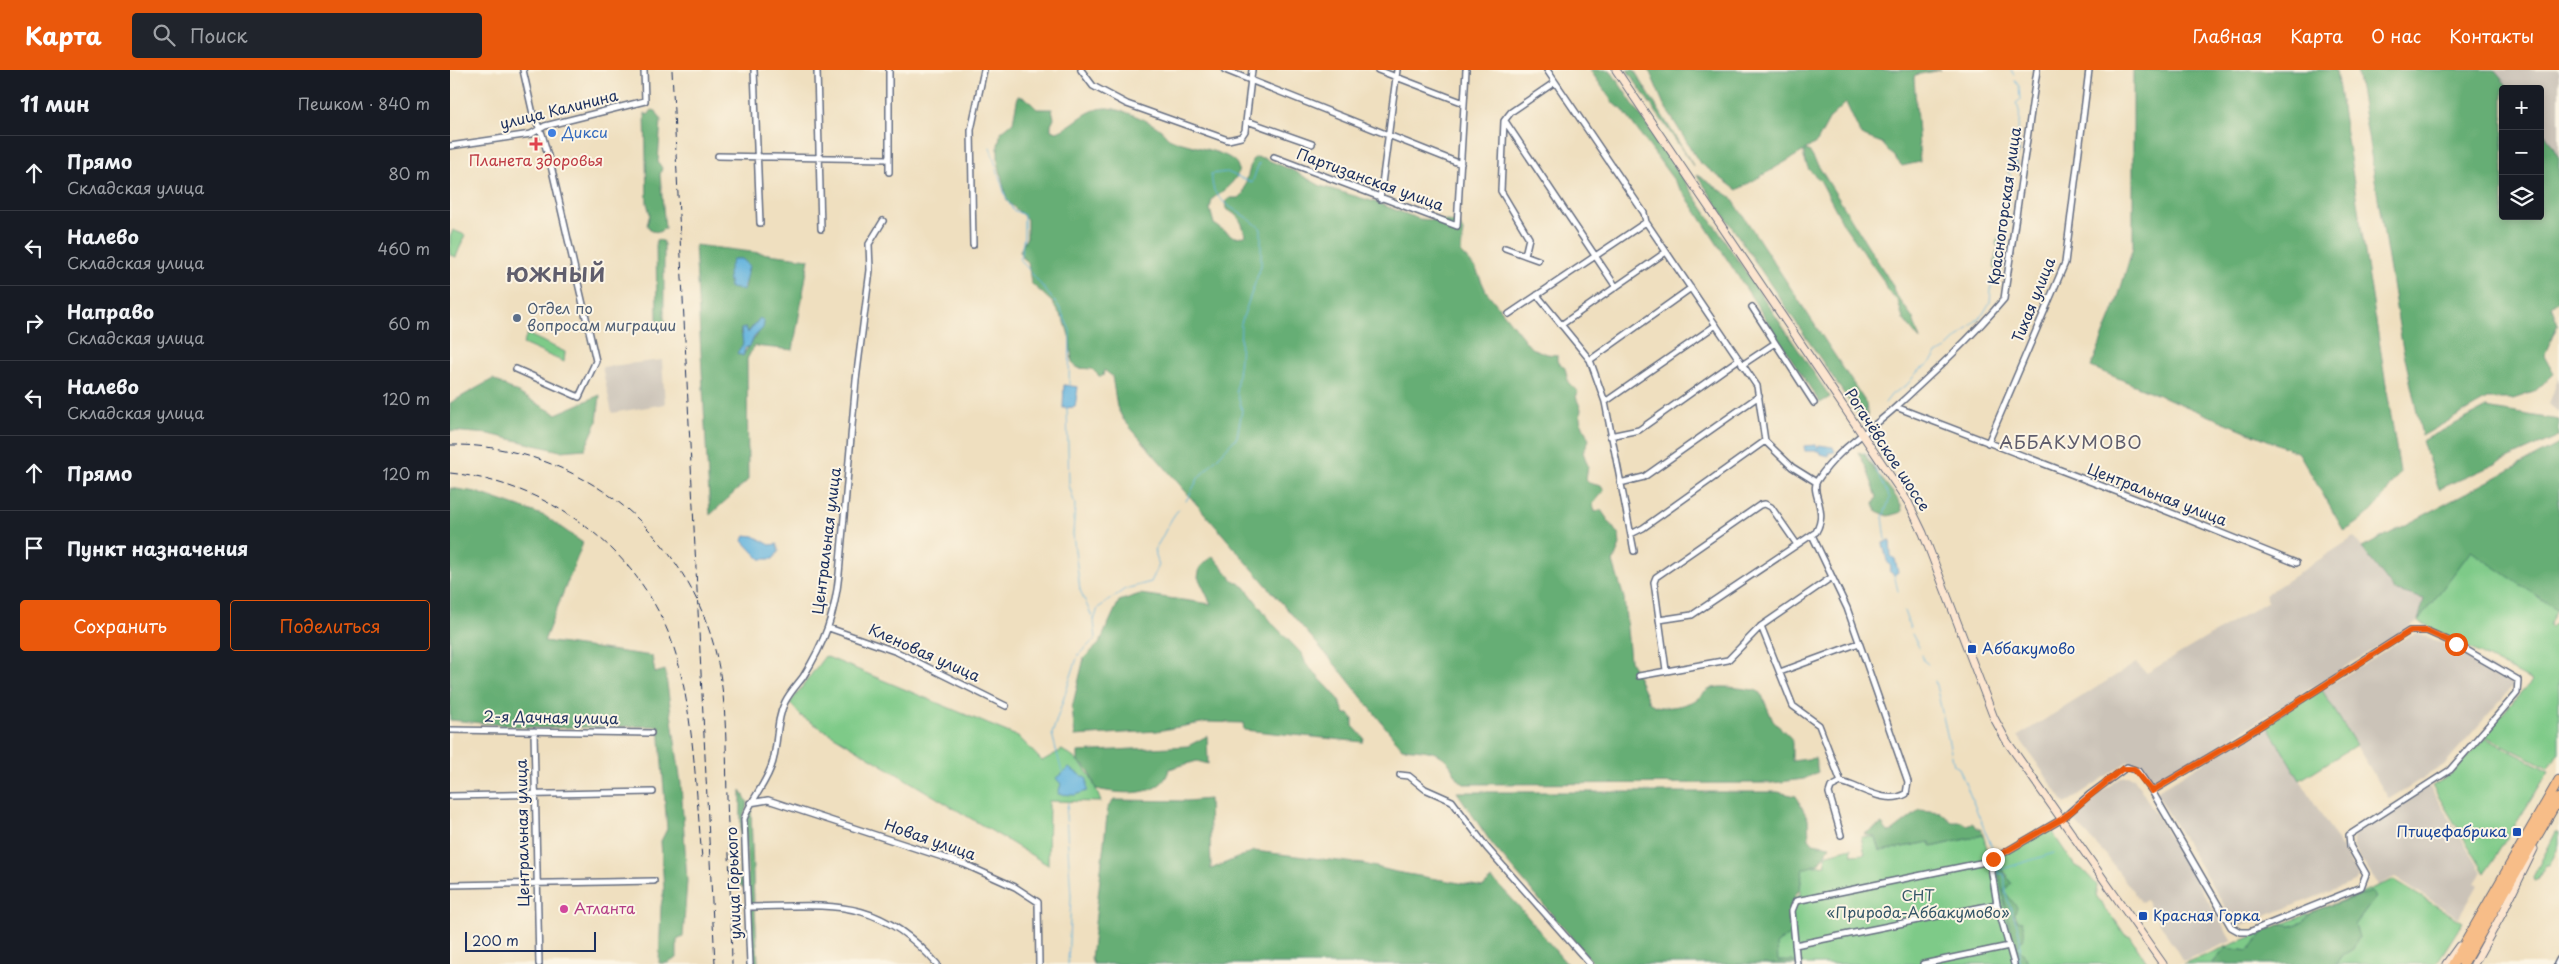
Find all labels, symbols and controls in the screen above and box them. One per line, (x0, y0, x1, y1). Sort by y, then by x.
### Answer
search box (132, 13, 482, 58)
text: Карта (25, 17, 102, 53)
icon: search (150, 21, 178, 49)
text: Поиск (190, 21, 248, 49)
text: Главная (2193, 22, 2262, 49)
text: Карта (2290, 22, 2343, 49)
text: О нас (2371, 22, 2421, 49)
text: Контакты (2449, 22, 2534, 49)
street label: улица Калинина (497, 83, 621, 134)
map controls (2499, 85, 2544, 220)
button: + (2499, 85, 2544, 130)
text: 11 мин (20, 87, 90, 119)
text: Пешком · 840 m (298, 91, 430, 115)
place label: Дикси (561, 120, 608, 143)
street label: Красногорская улица (1981, 125, 2026, 286)
marker: Дикси (546, 127, 558, 139)
button: − (2499, 130, 2544, 175)
marker: Планета здоровья (530, 138, 542, 150)
street label: Партизанская улица (1294, 141, 1448, 216)
text: Прямо (67, 147, 132, 175)
place label: Планета здоровья (469, 148, 603, 171)
icon: ahead (20, 159, 48, 187)
text: 80 m (388, 161, 430, 185)
text: Складская улица (67, 175, 204, 199)
button: layers (2499, 175, 2544, 220)
text: Налево (67, 222, 139, 250)
icon: left (20, 234, 48, 262)
text: 460 m (378, 236, 430, 260)
text: Складская улица (67, 250, 204, 274)
street label: Тихая улица (2005, 253, 2060, 345)
district label: ЮЖНЫЙ (506, 259, 606, 289)
place label: Отдел по вопросам миграции (527, 296, 676, 336)
text: Направо (67, 297, 154, 325)
icon: right (20, 309, 48, 337)
text: 60 m (388, 311, 430, 335)
marker: Отдел по вопросам миграции (511, 312, 523, 324)
text: Складская улица (67, 325, 204, 349)
text: Налево (67, 372, 139, 400)
street label: Рогачёвское шоссе (1840, 383, 1937, 515)
icon: left (20, 384, 48, 412)
text: 120 m (383, 386, 430, 410)
text: Складская улица (67, 400, 204, 424)
district label: АББАКУМОВО (1999, 428, 2143, 455)
street label: Центральная улица (2084, 456, 2231, 531)
icon: ahead (20, 459, 48, 487)
text: Прямо (67, 459, 132, 487)
text: 120 m (383, 461, 430, 485)
street label: Центральная улица (805, 465, 846, 616)
icon: arrive (20, 534, 48, 562)
text: Пункт назначения (67, 534, 248, 562)
button: Сохранить (20, 600, 220, 651)
button: Поделиться (230, 600, 430, 651)
street label: Кленовая улица (865, 617, 985, 687)
route start (2445, 633, 2468, 656)
place label: Аббакумово (1982, 636, 2075, 659)
marker: Аббакумово (1966, 643, 1978, 655)
street label: 2-я Дачная улица (483, 704, 619, 729)
street label: Центральная улица (509, 758, 534, 907)
street label: Новая улица (882, 812, 980, 865)
place label: Птицефабрика (2396, 819, 2508, 842)
street label: улица Горького (719, 826, 746, 940)
marker: Птицефабрика (2511, 826, 2523, 838)
route end (1982, 848, 2005, 871)
park label: СНТ «Природа-Аббакумово» (1826, 883, 2010, 923)
place label: Атланта (574, 896, 636, 919)
marker: Атланта (558, 903, 570, 915)
place label: Красная Горка (2153, 903, 2261, 926)
marker: Красная Горка (2137, 910, 2149, 922)
scale bar (465, 929, 596, 952)
text: 200 m (472, 930, 519, 951)

